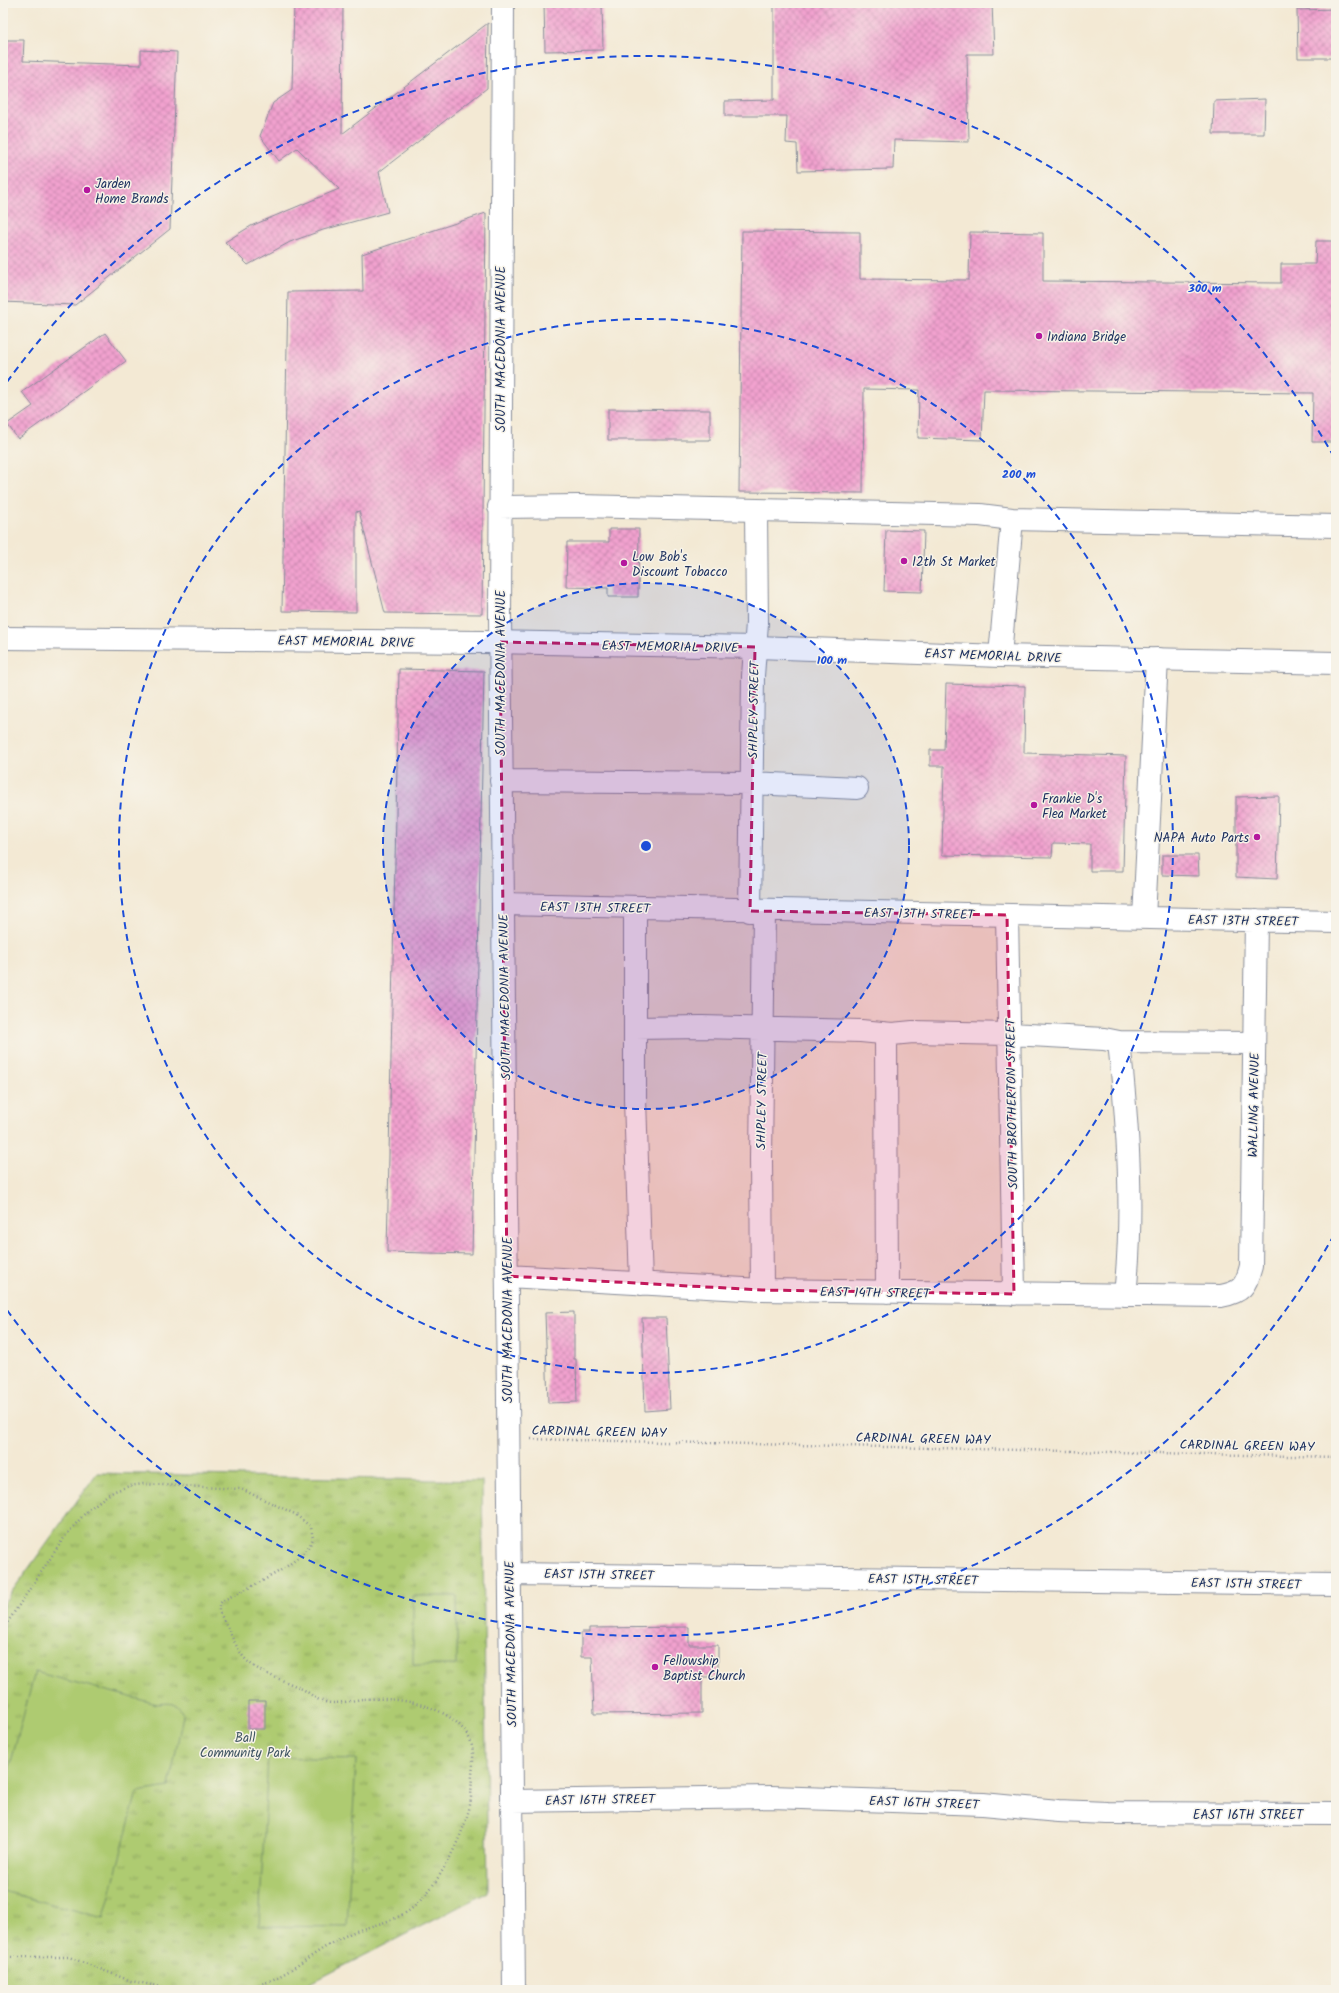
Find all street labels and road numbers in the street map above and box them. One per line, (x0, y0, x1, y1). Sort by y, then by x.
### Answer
street label: SOUTH MACEDONIA AVENUE (491, 266, 512, 432)
street label: SOUTH MACEDONIA AVENUE (491, 590, 512, 756)
street label: EAST MEMORIAL DRIVE (277, 631, 415, 654)
street label: EAST MEMORIAL DRIVE (601, 636, 739, 659)
street label: EAST MEMORIAL DRIVE (924, 644, 1062, 669)
street label: SHIPLEY STREET (743, 660, 766, 759)
street label: EAST 13TH STREET (540, 897, 651, 920)
street label: EAST 13TH STREET (864, 903, 975, 926)
street label: EAST 13TH STREET (1188, 910, 1299, 933)
street label: SOUTH MACEDONIA AVENUE (494, 913, 517, 1080)
street label: SOUTH BROTHERTON STREET (1000, 1017, 1024, 1190)
street label: SHIPLEY STREET (751, 1051, 774, 1150)
street label: WALLING AVENUE (1243, 1052, 1266, 1158)
street label: SOUTH MACEDONIA AVENUE (498, 1237, 519, 1403)
street label: EAST 14TH STREET (820, 1282, 931, 1305)
street label: CARDINAL GREEN WAY (531, 1421, 667, 1444)
street label: CARDINAL GREEN WAY (855, 1428, 991, 1451)
street label: CARDINAL GREEN WAY (1179, 1435, 1315, 1458)
street label: SOUTH MACEDONIA AVENUE (500, 1560, 523, 1727)
street label: EAST 15TH STREET (544, 1564, 655, 1587)
street label: EAST 15TH STREET (868, 1569, 979, 1592)
street label: EAST 15TH STREET (1191, 1573, 1302, 1596)
street label: EAST 16TH STREET (545, 1789, 656, 1812)
street label: EAST 16TH STREET (868, 1791, 981, 1816)
street label: EAST 16TH STREET (1193, 1805, 1304, 1826)

